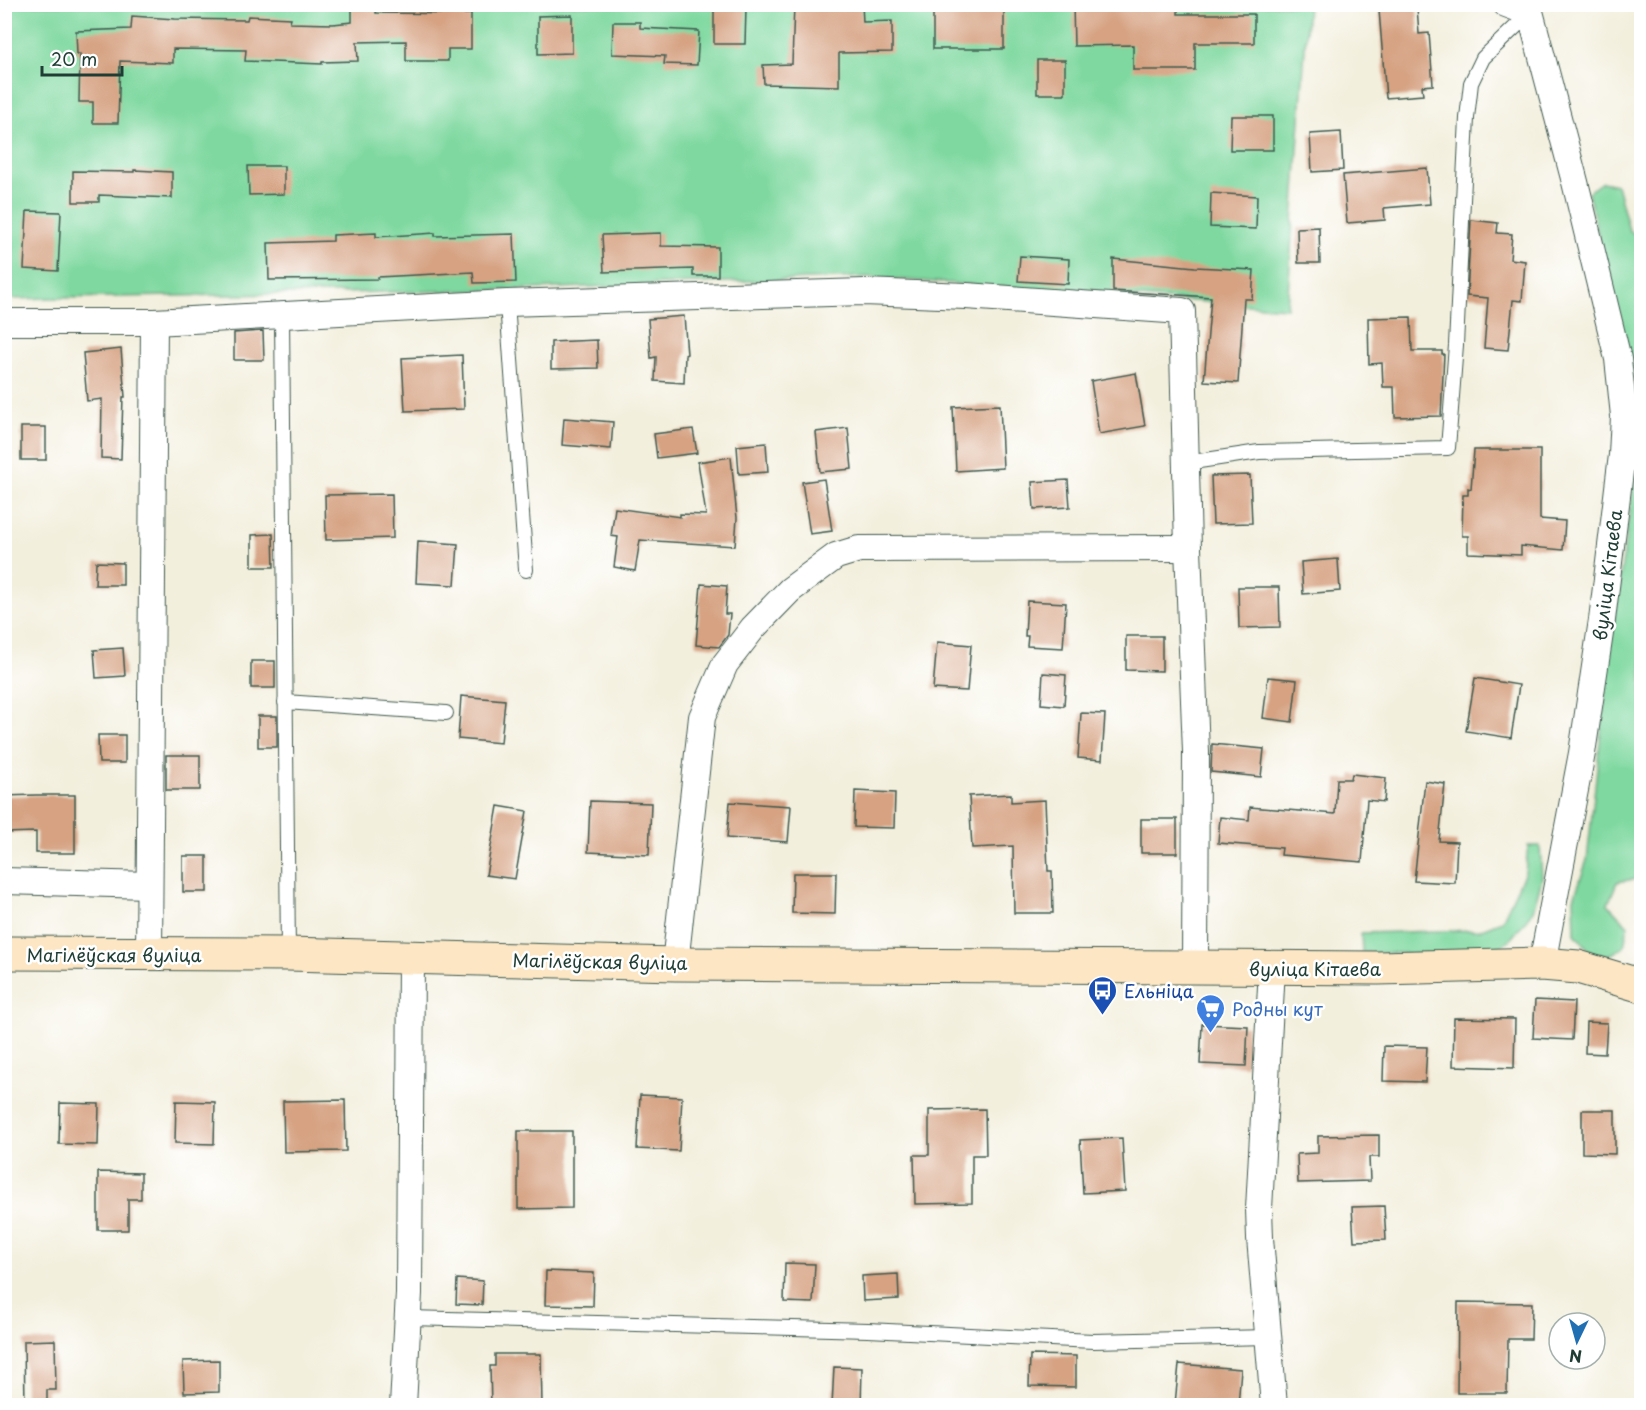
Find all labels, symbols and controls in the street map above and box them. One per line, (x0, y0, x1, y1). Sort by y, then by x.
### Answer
scale bar (42, 39, 122, 77)
text: 20 m (51, 45, 97, 72)
street label: вуліца Кітаева (1586, 507, 1629, 642)
street label: Магілёўская вуліца (26, 941, 202, 968)
street label: Магілёўская вуліца (512, 946, 688, 976)
street label: вуліца Кітаева (1249, 955, 1382, 982)
bus stop icon: Ельніца (1087, 974, 1119, 1016)
place label: Ельніца (1124, 977, 1194, 1004)
supermarket icon: Родны кут (1195, 992, 1227, 1034)
place label: Родны кут (1232, 995, 1323, 1022)
north arrow (1547, 1311, 1607, 1371)
text: N (1568, 1344, 1583, 1369)

